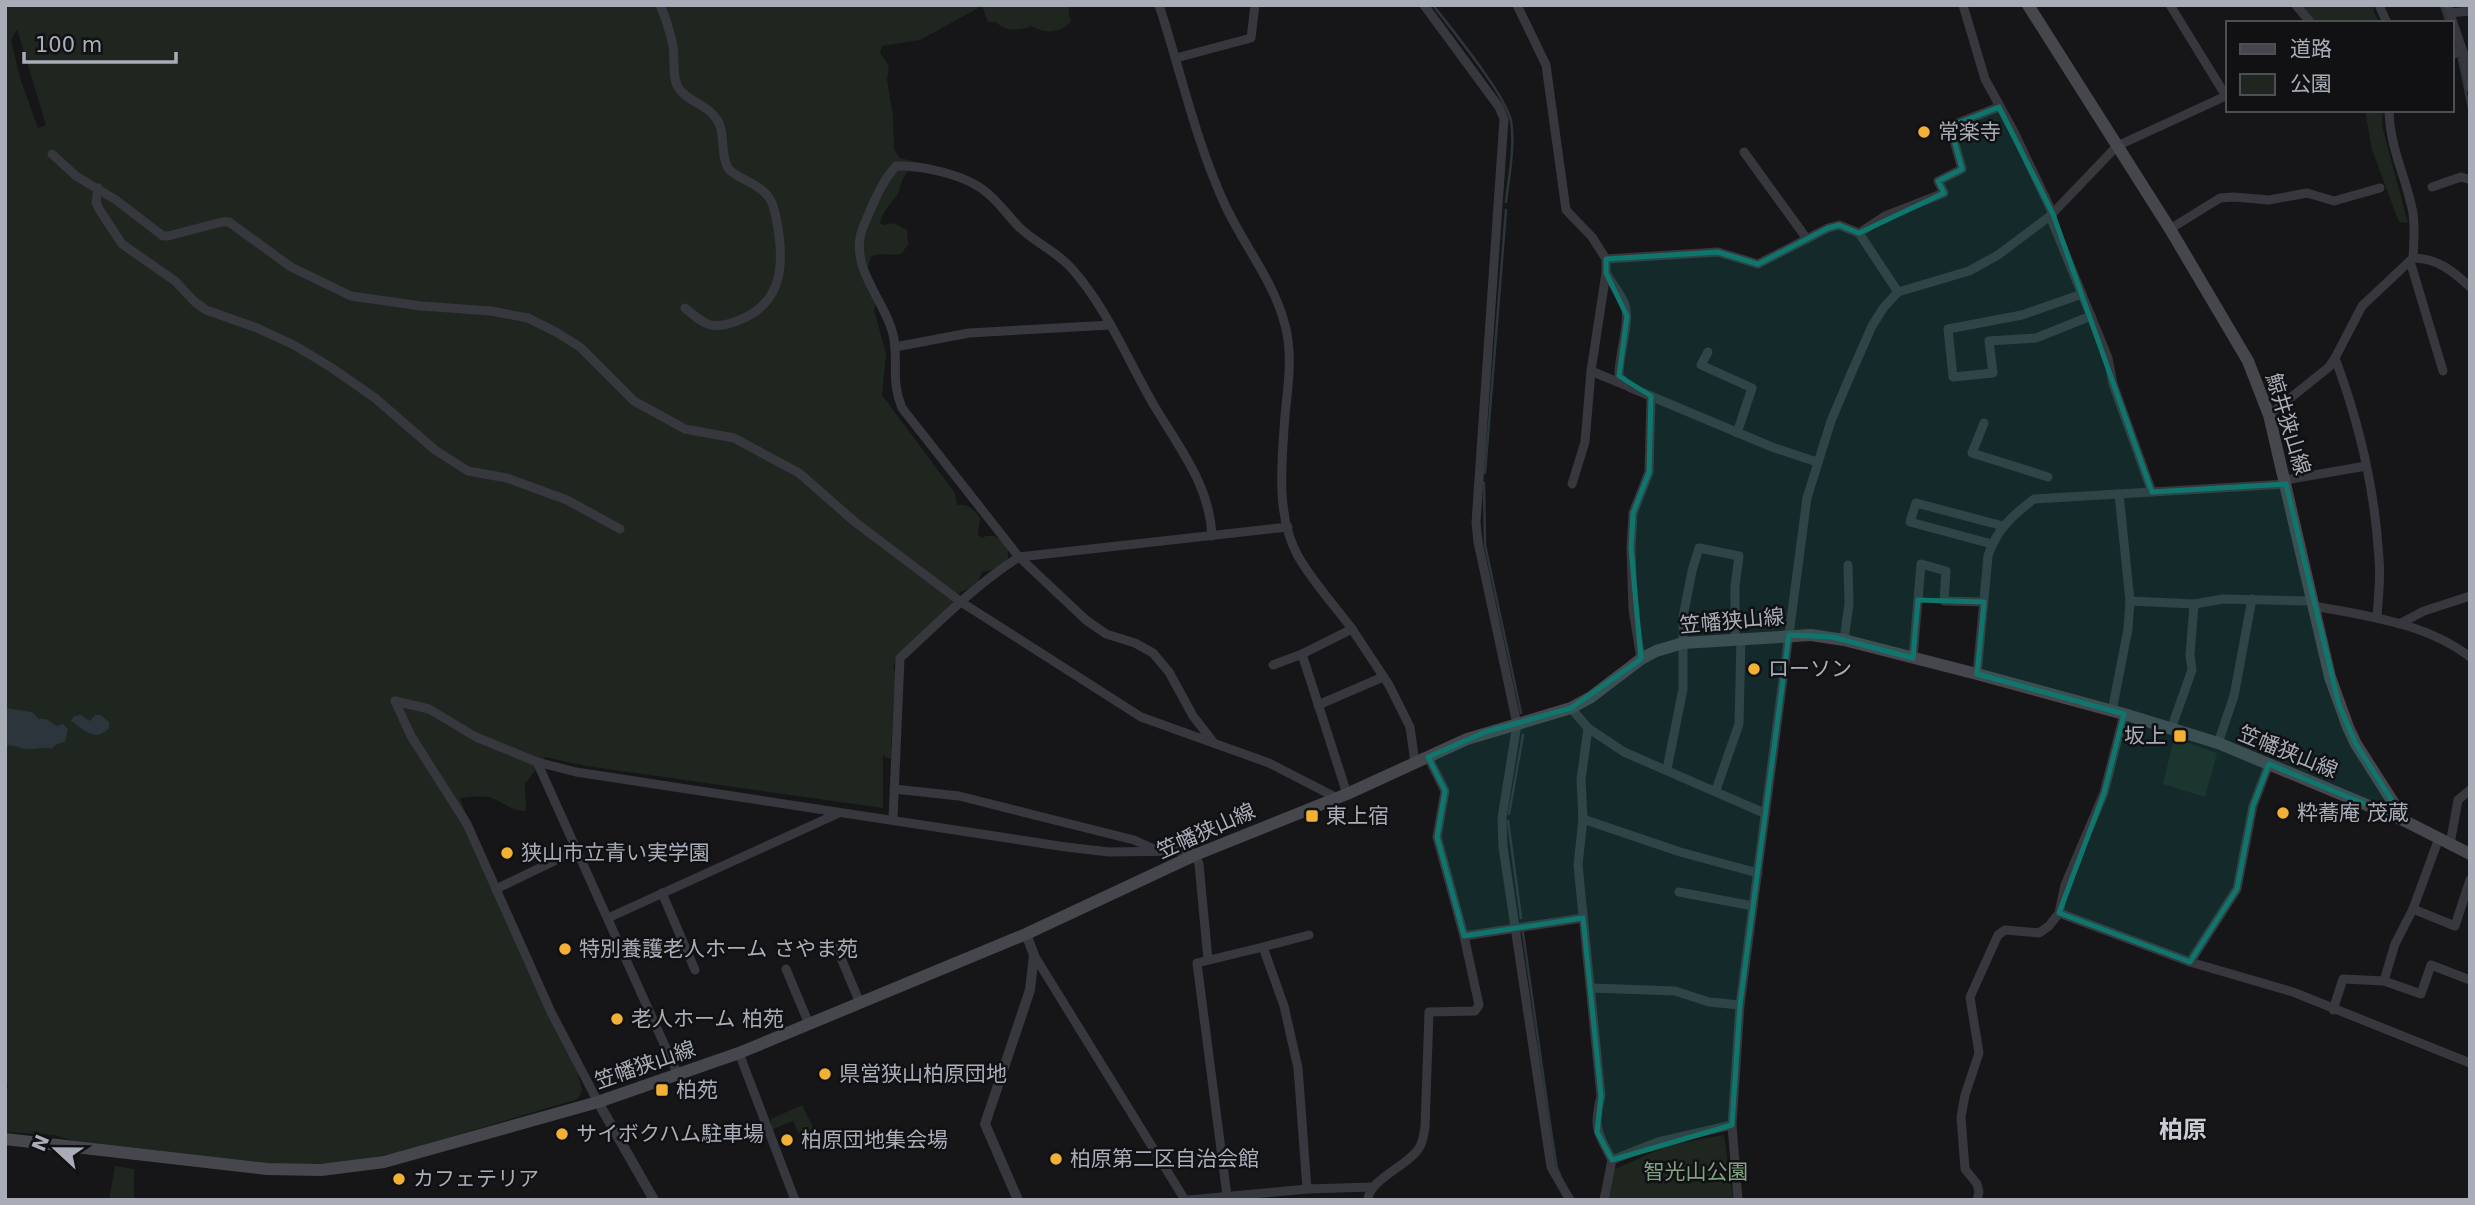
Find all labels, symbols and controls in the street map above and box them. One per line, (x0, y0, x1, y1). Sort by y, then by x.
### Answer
scale bar (24, 21, 177, 65)
legend (2226, 21, 2454, 112)
text: 100 m (35, 33, 102, 57)
text: 道路 (2290, 37, 2332, 61)
text: 公園 (2290, 72, 2332, 96)
place label: 常楽寺 (1938, 120, 2001, 144)
marker: 常楽寺 (1916, 124, 1932, 140)
street label: 鯨井狭山線 (2261, 370, 2315, 478)
street label: 笠幡狭山線 (1679, 604, 1785, 638)
place label: ローソン (1768, 657, 1852, 681)
marker: ローソン (1746, 661, 1762, 677)
street label: 笠幡狭山線 (2235, 721, 2341, 783)
place label: 坂上 (2124, 724, 2166, 748)
marker: 坂上 (2172, 728, 2188, 744)
street label: 笠幡狭山線 (1153, 799, 1259, 863)
place label: 粋蕎庵 茂蔵 (2297, 801, 2409, 825)
place label: 東上宿 (1326, 804, 1389, 828)
marker: 粋蕎庵 茂蔵 (2275, 805, 2291, 821)
marker: 東上宿 (1304, 808, 1320, 824)
place label: 狭山市立青い実学園 (521, 841, 710, 865)
marker: 狭山市立青い実学園 (499, 845, 515, 861)
place label: 特別養護老人ホーム さやま苑 (579, 937, 858, 961)
marker: 特別養護老人ホーム さやま苑 (557, 941, 573, 957)
place label: 老人ホーム 柏苑 (631, 1007, 784, 1031)
marker: 老人ホーム 柏苑 (609, 1011, 625, 1027)
street label: 笠幡狭山線 (591, 1037, 699, 1093)
place label: 県営狭山柏原団地 (839, 1062, 1007, 1086)
marker: 県営狭山柏原団地 (817, 1066, 833, 1082)
place label: 柏苑 (676, 1078, 718, 1102)
marker: 柏苑 (654, 1082, 670, 1098)
north arrow (21, 1114, 91, 1184)
district label: 柏原 (2159, 1116, 2207, 1144)
place label: サイボクハム駐車場 (576, 1122, 764, 1146)
marker: サイボクハム駐車場 (554, 1126, 570, 1142)
place label: 柏原団地集会場 (801, 1128, 948, 1152)
text: N (27, 1131, 53, 1154)
marker: 柏原団地集会場 (779, 1132, 795, 1148)
place label: 柏原第二区自治会館 (1070, 1147, 1259, 1171)
marker: 柏原第二区自治会館 (1048, 1151, 1064, 1167)
park label: 智光山公園 (1644, 1160, 1749, 1184)
place label: カフェテリア (413, 1167, 539, 1191)
marker: カフェテリア (391, 1171, 407, 1187)

